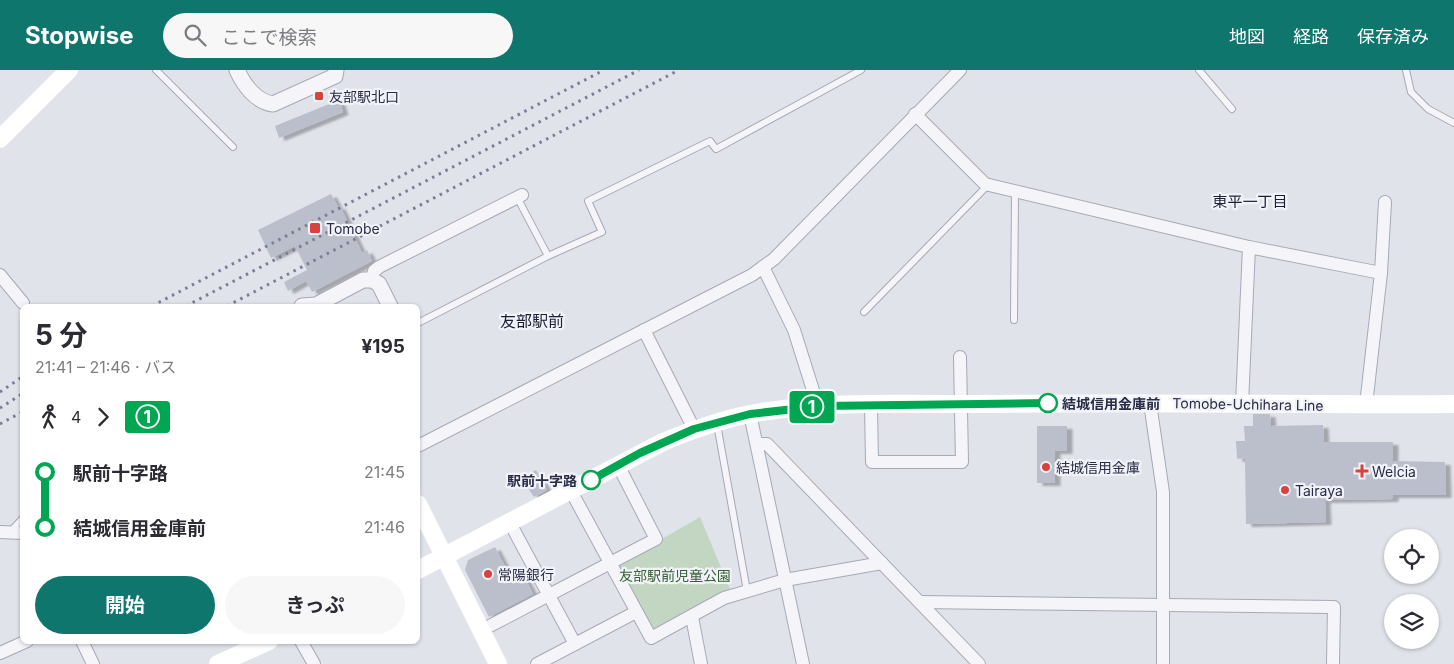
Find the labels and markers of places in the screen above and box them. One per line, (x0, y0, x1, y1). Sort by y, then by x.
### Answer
place label: 友部駅北口 (329, 88, 399, 105)
marker: 友部駅北口 (313, 90, 325, 102)
place label: Tomobe (326, 220, 380, 237)
marker: Tomobe (308, 221, 322, 235)
marker: 結城信用金庫前 (1038, 393, 1058, 413)
place label: 結城信用金庫前 (1062, 395, 1160, 412)
place label: 結城信用金庫 (1056, 459, 1140, 476)
marker: 結城信用金庫 (1040, 461, 1052, 473)
place label: Welcia (1372, 463, 1416, 480)
marker: Welcia (1356, 465, 1368, 477)
marker: 駅前十字路 (581, 470, 601, 490)
place label: 駅前十字路 (507, 472, 577, 489)
place label: Tairaya (1295, 482, 1343, 499)
marker: Tairaya (1279, 484, 1291, 496)
place label: 常陽銀行 (498, 566, 554, 583)
marker: 常陽銀行 (482, 568, 494, 580)

